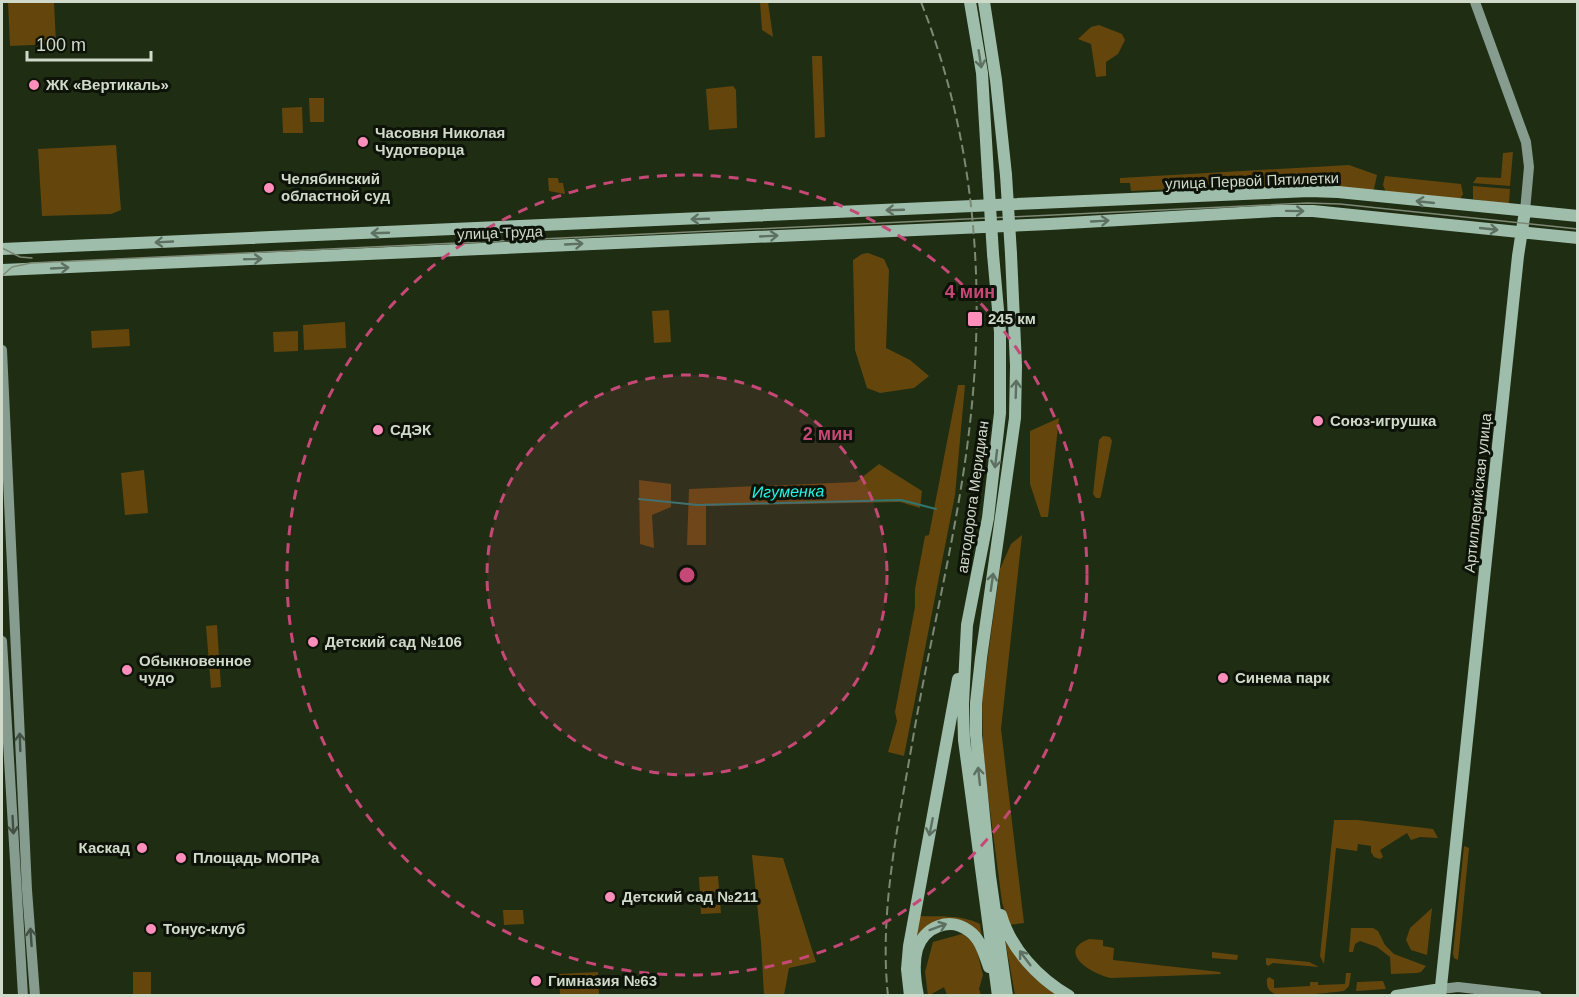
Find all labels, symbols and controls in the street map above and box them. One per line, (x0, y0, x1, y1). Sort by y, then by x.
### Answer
scale bar (27, 24, 152, 62)
text: 100 m (36, 35, 86, 55)
one-way arrow (975, 49, 986, 68)
place label: ЖК «Вертикаль» (45, 76, 169, 93)
marker: ЖК «Вертикаль» (27, 78, 41, 92)
place label: Часовня Николая Чудотворца (375, 124, 505, 158)
marker: Часовня Николая Чудотворца (356, 135, 370, 149)
street label: улица Первой Пятилетки (1165, 169, 1339, 192)
place label: Челябинский областной суд (281, 170, 391, 204)
marker: Челябинский областной суд (262, 181, 276, 195)
one-way arrow (1416, 196, 1436, 207)
one-way arrow (886, 205, 906, 216)
one-way arrow (1285, 205, 1305, 217)
one-way arrow (691, 213, 711, 224)
one-way arrow (1090, 215, 1110, 226)
street label: улица Труда (457, 222, 544, 242)
one-way arrow (1479, 224, 1499, 235)
one-way arrow (370, 227, 390, 238)
one-way arrow (758, 230, 778, 241)
one-way arrow (154, 237, 174, 248)
one-way arrow (564, 239, 584, 250)
one-way arrow (243, 253, 263, 264)
one-way arrow (49, 262, 69, 273)
text: 4 мин (945, 282, 995, 302)
marker: 245 км (966, 310, 984, 328)
place label: 245 км (988, 310, 1036, 327)
one-way arrow (1010, 379, 1022, 399)
place label: Союз-игрушка (1330, 412, 1437, 429)
street label: Артиллерийская улица (1461, 412, 1494, 574)
marker: Союз-игрушка (1311, 414, 1325, 428)
street label: автодорога Меридиан (953, 420, 992, 574)
place label: СДЭК (390, 421, 432, 438)
marker: СДЭК (371, 423, 385, 437)
text: 2 мин (803, 424, 853, 444)
one-way arrow (990, 449, 1001, 469)
water label: Игуменка (752, 482, 824, 501)
centre of rings (677, 565, 697, 585)
one-way arrow (986, 573, 997, 593)
place label: Детский сад №106 (325, 633, 462, 650)
marker: Детский сад №106 (306, 635, 320, 649)
place label: Обыкновенное чудо (139, 652, 251, 686)
marker: Обыкновенное чудо (120, 663, 134, 677)
place label: Синема парк (1235, 669, 1330, 686)
marker: Синема парк (1216, 671, 1230, 685)
one-way arrow (15, 733, 26, 753)
one-way arrow (973, 767, 984, 787)
one-way arrow (7, 815, 18, 835)
one-way arrow (925, 817, 936, 836)
place label: Каскад (79, 839, 130, 856)
marker: Каскад (135, 841, 149, 855)
place label: Площадь МОПРа (193, 849, 320, 866)
marker: Площадь МОПРа (174, 851, 188, 865)
place label: Детский сад №211 (622, 888, 758, 905)
marker: Детский сад №211 (603, 890, 617, 904)
place label: Тонус-клуб (163, 920, 245, 937)
one-way arrow (929, 921, 947, 932)
marker: Тонус-клуб (144, 922, 158, 936)
one-way arrow (25, 928, 36, 948)
one-way arrow (1018, 950, 1031, 966)
place label: Гимназия №63 (548, 972, 657, 989)
marker: Гимназия №63 (529, 974, 543, 988)

